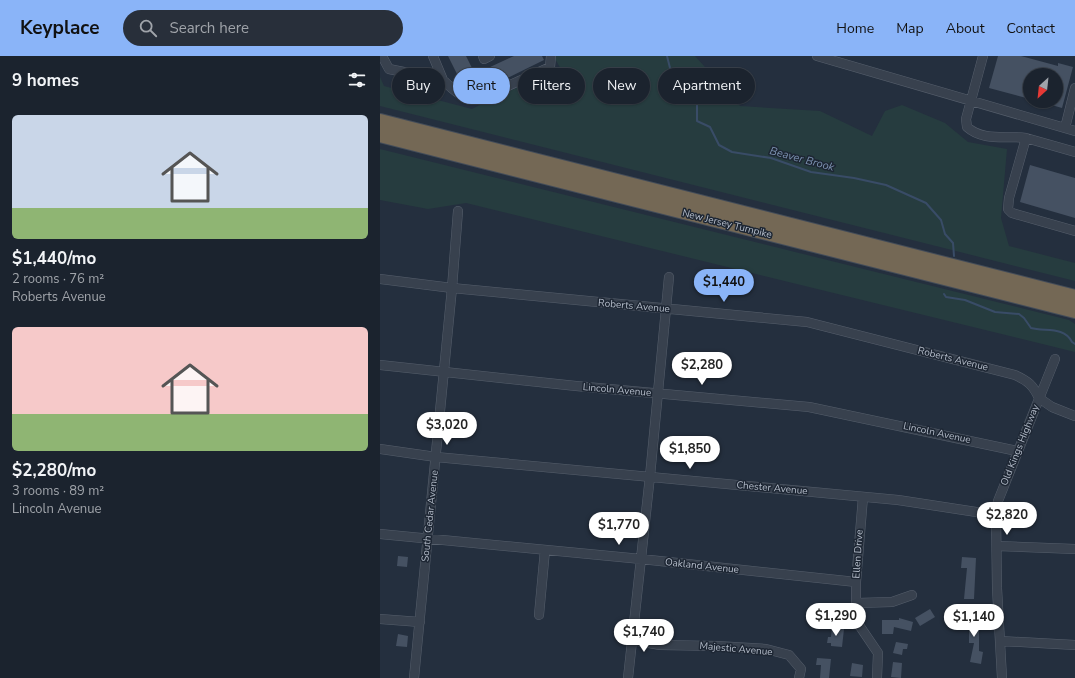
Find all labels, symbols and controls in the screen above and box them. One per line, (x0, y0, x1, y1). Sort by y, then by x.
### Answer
search box (123, 10, 403, 46)
text: Keyplace (20, 15, 99, 41)
icon: search (137, 17, 159, 39)
text: Search here (169, 18, 249, 38)
text: Home (836, 19, 874, 38)
text: Map (896, 19, 924, 38)
text: About (946, 19, 985, 38)
text: Contact (1007, 19, 1055, 38)
chip: Buy (392, 68, 445, 104)
chip: Rent (453, 68, 510, 104)
chip: Filters (518, 68, 585, 104)
chip: New (593, 68, 650, 104)
chip: Apartment (658, 68, 755, 104)
north arrow (1023, 68, 1063, 108)
map controls (1023, 68, 1063, 108)
text: 9 homes (12, 69, 79, 92)
icon: filters (346, 69, 368, 91)
icon: home (154, 141, 226, 213)
water label: Beaver Brook (768, 143, 836, 175)
street label: New Jersey Turnpike (681, 206, 773, 242)
text: $1,440/mo (12, 247, 96, 270)
pin: $1,440 (691, 269, 757, 303)
text: 2 rooms · 76 m² (12, 270, 104, 288)
text: $1,440 (703, 273, 745, 291)
text: Roberts Avenue (12, 288, 106, 306)
street label: Roberts Avenue (598, 296, 670, 316)
street label: Roberts Avenue (916, 343, 990, 375)
pin: $2,280 (669, 352, 735, 386)
icon: home (154, 353, 226, 425)
text: $2,280 (681, 356, 723, 374)
street label: Lincoln Avenue (582, 380, 652, 400)
street label: Old Kings Highway (997, 401, 1043, 488)
pin: $3,020 (414, 412, 480, 446)
text: $3,020 (426, 416, 468, 434)
street label: Lincoln Avenue (902, 419, 972, 447)
pin: $1,850 (657, 436, 723, 470)
text: $1,850 (669, 440, 711, 458)
text: $2,280/mo (12, 459, 96, 482)
street label: South Cedar Avenue (418, 469, 442, 563)
street label: Chester Avenue (736, 478, 808, 498)
text: 3 rooms · 89 m² (12, 482, 104, 500)
text: Lincoln Avenue (12, 500, 101, 518)
pin: $2,820 (974, 502, 1040, 536)
text: $2,820 (986, 506, 1028, 524)
pin: $1,770 (586, 512, 652, 546)
text: $1,770 (598, 516, 640, 534)
street label: Ellen Drive (849, 529, 867, 579)
street label: Oakland Avenue (664, 555, 740, 577)
pin: $1,290 (803, 603, 869, 637)
pin: $1,140 (941, 604, 1007, 638)
text: $1,290 (815, 607, 857, 625)
text: $1,140 (953, 608, 995, 626)
pin: $1,740 (611, 619, 677, 653)
text: $1,740 (623, 623, 665, 641)
street label: Majestic Avenue (699, 639, 773, 659)

